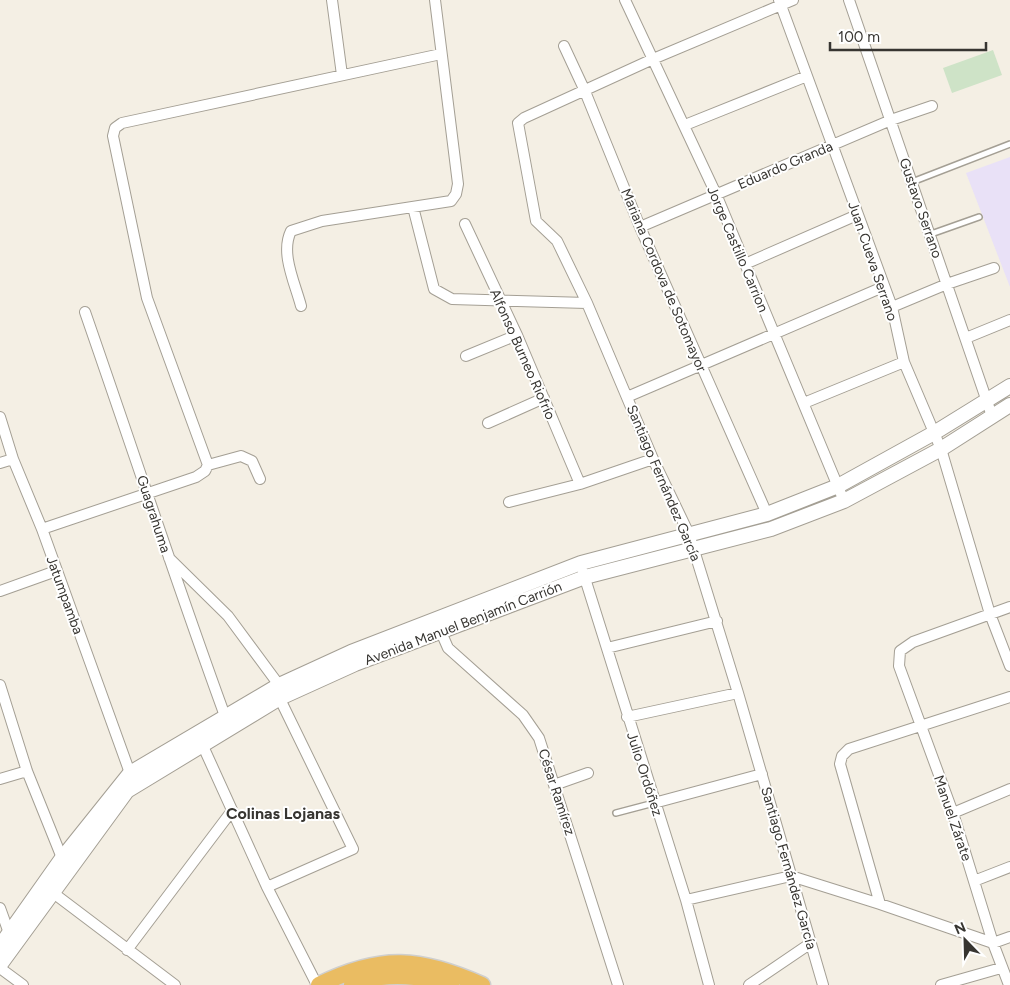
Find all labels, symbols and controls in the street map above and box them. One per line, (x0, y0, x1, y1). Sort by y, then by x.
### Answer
scale bar (830, 20, 986, 52)
text: 100 m (838, 28, 880, 46)
street label: Eduardo Granda (735, 138, 835, 193)
street label: Gustavo Serrano (895, 156, 946, 260)
street label: Jorge Castillo Carrion (703, 184, 772, 315)
street label: Mariana Cordova de Sotomayor (617, 186, 710, 375)
street label: Juan Cueva Serrano (844, 199, 901, 323)
street label: Alfonso Burneo Riofrío (486, 286, 559, 422)
street label: Santiago Fernández García (623, 402, 704, 564)
street label: Guagrahuma (133, 473, 174, 555)
street label: Jatumpamba (43, 554, 87, 637)
street label: Avenida Manuel Benjamín Carrión (362, 578, 564, 669)
street label: Julio Ordóñez (623, 730, 666, 818)
street label: César Ramírez (535, 747, 579, 838)
street label: Manuel Zárate (930, 773, 975, 864)
street label: Santiago Fernández García (757, 785, 820, 951)
district label: Colinas Lojanas (226, 804, 341, 823)
north arrow (940, 915, 990, 965)
text: N (952, 919, 968, 938)

